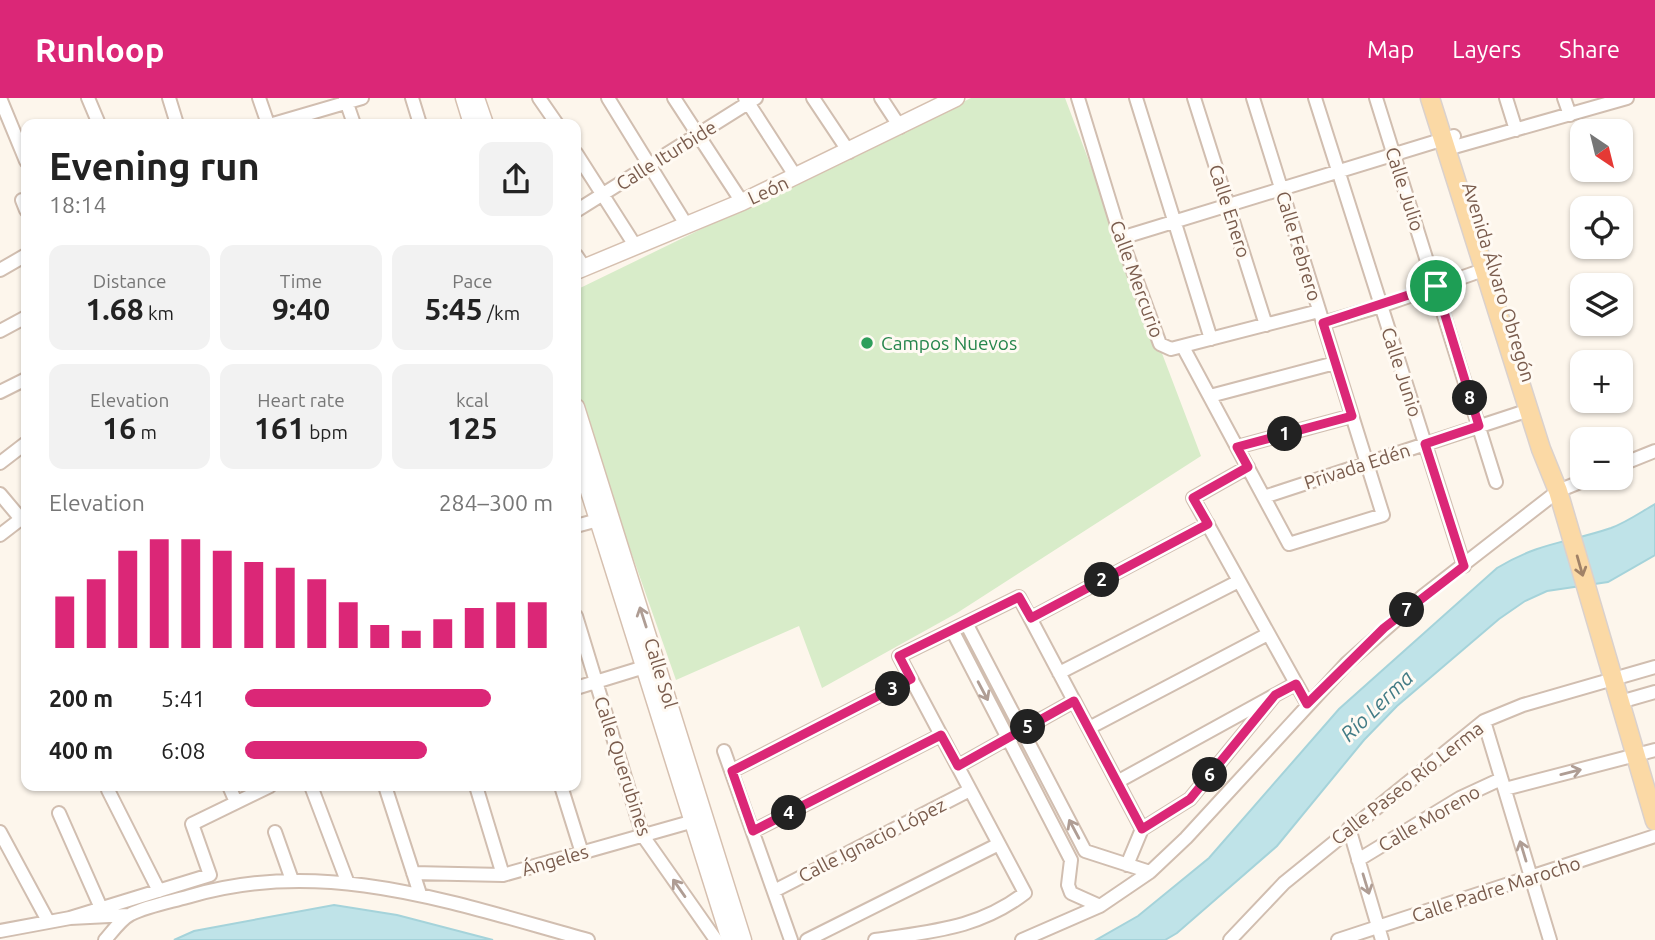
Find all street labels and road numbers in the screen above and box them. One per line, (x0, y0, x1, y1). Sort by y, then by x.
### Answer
street label: Calle Iturbide (612, 115, 720, 195)
street label: Calle Julio (1381, 144, 1429, 234)
street label: Calle Enero (1205, 162, 1255, 260)
street label: León (744, 171, 792, 209)
street label: Avenida Álvaro Obregón (1458, 179, 1540, 385)
street label: Calle Febrero (1272, 188, 1326, 304)
street label: Calle Mercurio (1106, 217, 1168, 341)
street label: Calle Junio (1377, 324, 1427, 420)
street label: Privada Edén (1301, 438, 1413, 494)
street label: Calle Sol (640, 635, 682, 711)
street label: Calle Querubines (590, 693, 656, 839)
street label: Calle Paseo Río Lerma (1327, 717, 1487, 849)
street label: Calle Moreno (1374, 780, 1484, 856)
street label: Calle Ignacio López (795, 793, 950, 887)
street label: Ángeles (519, 840, 591, 880)
street label: Calle Padre Marocho (1409, 851, 1583, 927)

